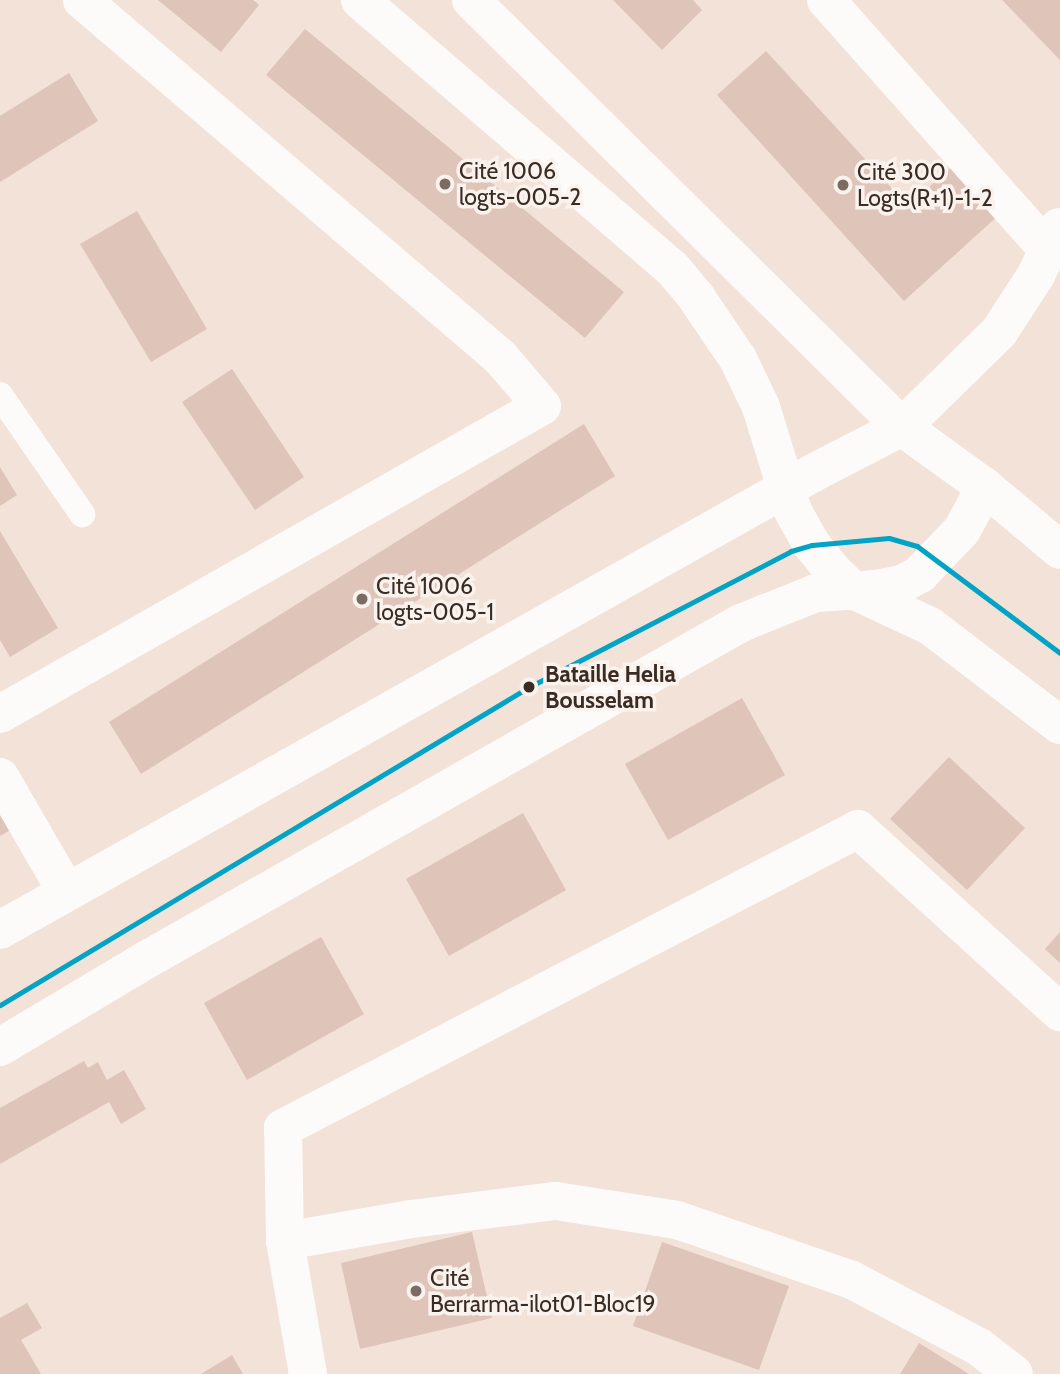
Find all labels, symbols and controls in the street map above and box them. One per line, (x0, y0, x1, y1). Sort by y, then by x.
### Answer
place label: Cité 1006 logts-005-2 (459, 157, 581, 211)
place label: Cité 300 Logts(R+1)-1-2 (857, 158, 993, 212)
marker: Cité 1006 logts-005-2 (437, 176, 453, 192)
marker: Cité 300 Logts(R+1)-1-2 (835, 177, 851, 193)
place label: Cité 1006 logts-005-1 (376, 572, 494, 626)
marker: Cité 1006 logts-005-1 (354, 591, 370, 607)
place label: Bataille Helia Bousselam (545, 660, 676, 714)
marker: Bataille Helia Bousselam (519, 677, 539, 697)
place label: Cité Berrarma-ilot01-Bloc19 (430, 1264, 655, 1318)
marker: Cité Berrarma-ilot01-Bloc19 (408, 1283, 424, 1299)

